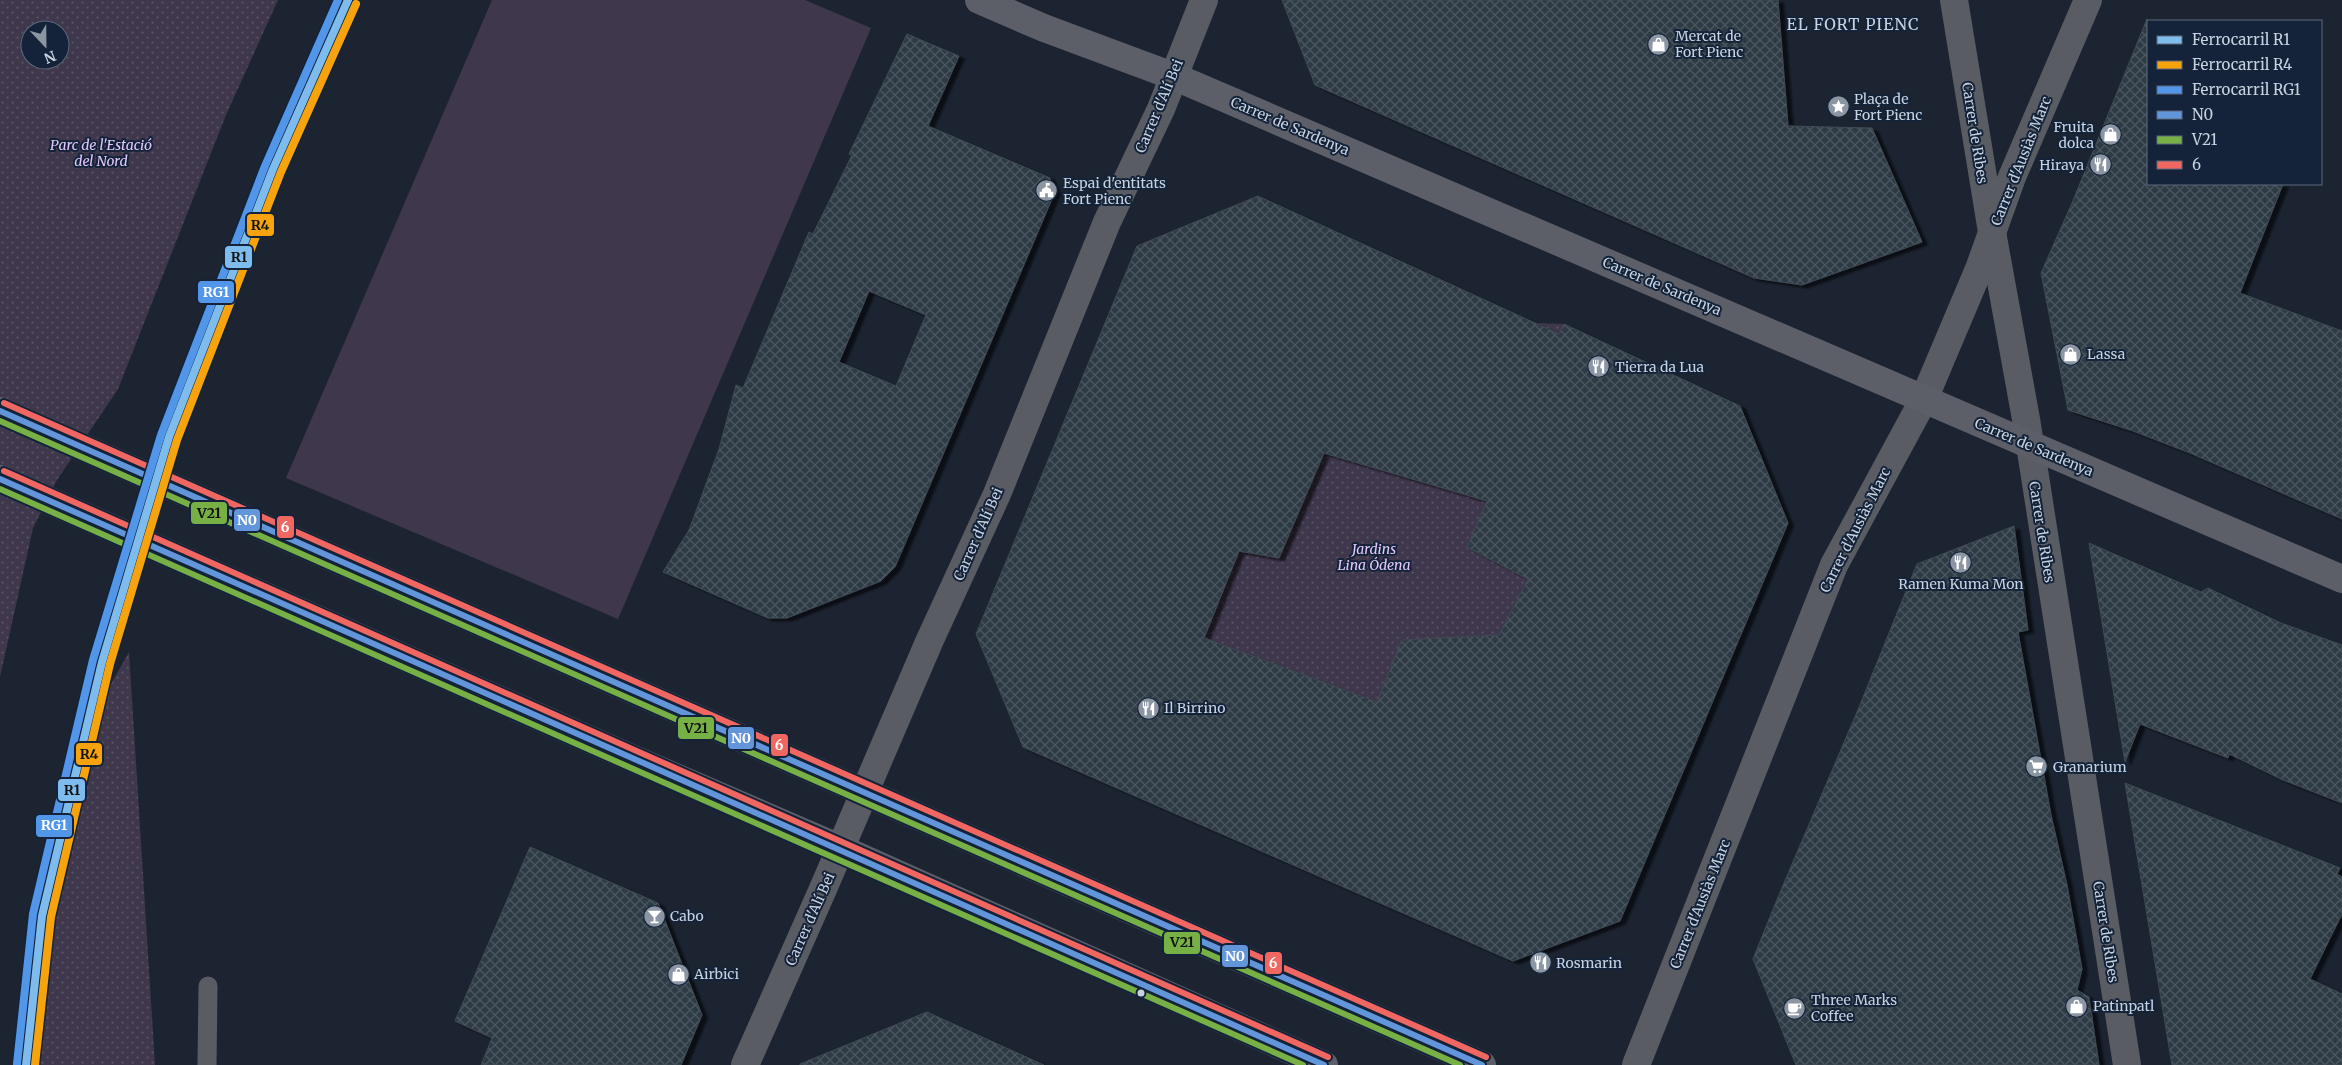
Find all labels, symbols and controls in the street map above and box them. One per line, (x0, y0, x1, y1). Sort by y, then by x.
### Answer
district label: EL FORT PIENC (1787, 14, 1919, 34)
north arrow (20, 20, 70, 70)
legend (2147, 20, 2322, 185)
place label: Mercat de Fort Pienc (1675, 27, 1743, 61)
text: Ferrocarril R1 (2192, 30, 2290, 49)
shop icon: Mercat de Fort Pienc (1647, 32, 1671, 56)
text: N (41, 47, 58, 67)
text: Ferrocarril R4 (2192, 55, 2292, 74)
street label: Carrer d'Alí Bei (1131, 56, 1187, 156)
text: Ferrocarril RG1 (2192, 80, 2301, 99)
street label: Carrer de Ribes (1958, 81, 1992, 185)
place label: Plaça de Fort Pienc (1854, 90, 1922, 124)
street label: Carrer de Sardenya (1228, 93, 1353, 159)
street label: Carrer d'Ausiàs Marc (1987, 94, 2055, 228)
place icon: Plaça de Fort Pienc (1826, 95, 1850, 119)
text: N0 (2192, 105, 2213, 124)
place label: Fruita dolca (2053, 118, 2094, 152)
shop icon: Fruita dolca (2098, 123, 2122, 147)
text: V21 (2191, 130, 2217, 149)
park label: Parc de l'Estació del Nord (50, 136, 152, 170)
restaurant icon: Hiraya (2088, 153, 2112, 177)
text: 6 (2192, 155, 2201, 174)
place label: Hiraya (2039, 156, 2084, 174)
place label: Espai d'entitats Fort Pienc (1063, 174, 1166, 208)
public building icon: Espai d'entitats Fort Pienc (1035, 179, 1059, 203)
line badge: R4 (246, 213, 275, 237)
text: R4 (251, 216, 269, 234)
line badge: R1 (224, 245, 253, 269)
text: R1 (231, 248, 248, 266)
street label: Carrer de Sardenya (1600, 253, 1725, 319)
line badge: RG1 (197, 280, 235, 304)
text: RG1 (203, 283, 230, 301)
shop icon: Lassa (2059, 342, 2083, 366)
place label: Lassa (2087, 345, 2126, 363)
restaurant icon: Tierra da Lua (1587, 355, 1611, 379)
place label: Tierra da Lua (1615, 358, 1705, 376)
street label: Carrer de Sardenya (1972, 414, 2097, 480)
street label: Carrer d'Ausiàs Marc (1816, 464, 1894, 596)
street label: Carrer de Ribes (2025, 480, 2059, 584)
street label: Carrer d'Alí Bei (949, 484, 1007, 583)
line badge: V21 (190, 501, 228, 525)
text: V21 (196, 504, 222, 522)
line badge: N0 (233, 508, 261, 532)
text: N0 (237, 511, 257, 529)
line badge: 6 (276, 515, 295, 539)
text: 6 (281, 518, 290, 536)
park label: Jardins Lina Ódena (1338, 540, 1410, 574)
restaurant icon: Ramen Kuma Mon (1949, 550, 1973, 574)
place label: Ramen Kuma Mon (1898, 575, 2024, 593)
restaurant icon: Il Birrino (1136, 696, 1160, 720)
place label: Il Birrino (1164, 699, 1225, 717)
line badge: V21 (677, 716, 715, 740)
text: V21 (683, 719, 709, 737)
line badge: N0 (727, 726, 755, 750)
text: N0 (731, 729, 751, 747)
line badge: 6 (770, 733, 789, 757)
text: 6 (775, 736, 784, 754)
line badge: R4 (75, 742, 103, 766)
text: R4 (80, 745, 98, 763)
supermarket icon: Granarium (2025, 755, 2049, 779)
place label: Granarium (2053, 758, 2127, 776)
line badge: R1 (57, 778, 86, 802)
text: R1 (64, 781, 81, 799)
line badge: RG1 (35, 814, 73, 838)
text: RG1 (41, 816, 68, 834)
street label: Carrer d'Ausiàs Marc (1666, 837, 1734, 971)
street label: Carrer d'Alí Bei (781, 869, 839, 968)
street label: Carrer de Ribes (2089, 880, 2123, 984)
bar icon: Cabo (642, 904, 666, 928)
place label: Cabo (670, 907, 704, 925)
line badge: V21 (1163, 931, 1201, 955)
text: V21 (1169, 933, 1195, 951)
line badge: N0 (1221, 944, 1249, 968)
text: N0 (1225, 947, 1245, 965)
line badge: 6 (1264, 951, 1283, 975)
restaurant icon: Rosmarin (1528, 951, 1552, 975)
text: 6 (1269, 954, 1278, 972)
place label: Rosmarin (1556, 954, 1622, 972)
shop icon: Airbici (666, 962, 690, 986)
place label: Airbici (693, 965, 739, 983)
unlabelled marker (1136, 988, 1146, 998)
place label: Three Marks Coffee (1811, 991, 1897, 1025)
shop icon: Patinpatl (2065, 994, 2089, 1018)
cafe icon: Three Marks Coffee (1783, 996, 1807, 1020)
place label: Patinpatl (2093, 997, 2155, 1015)

